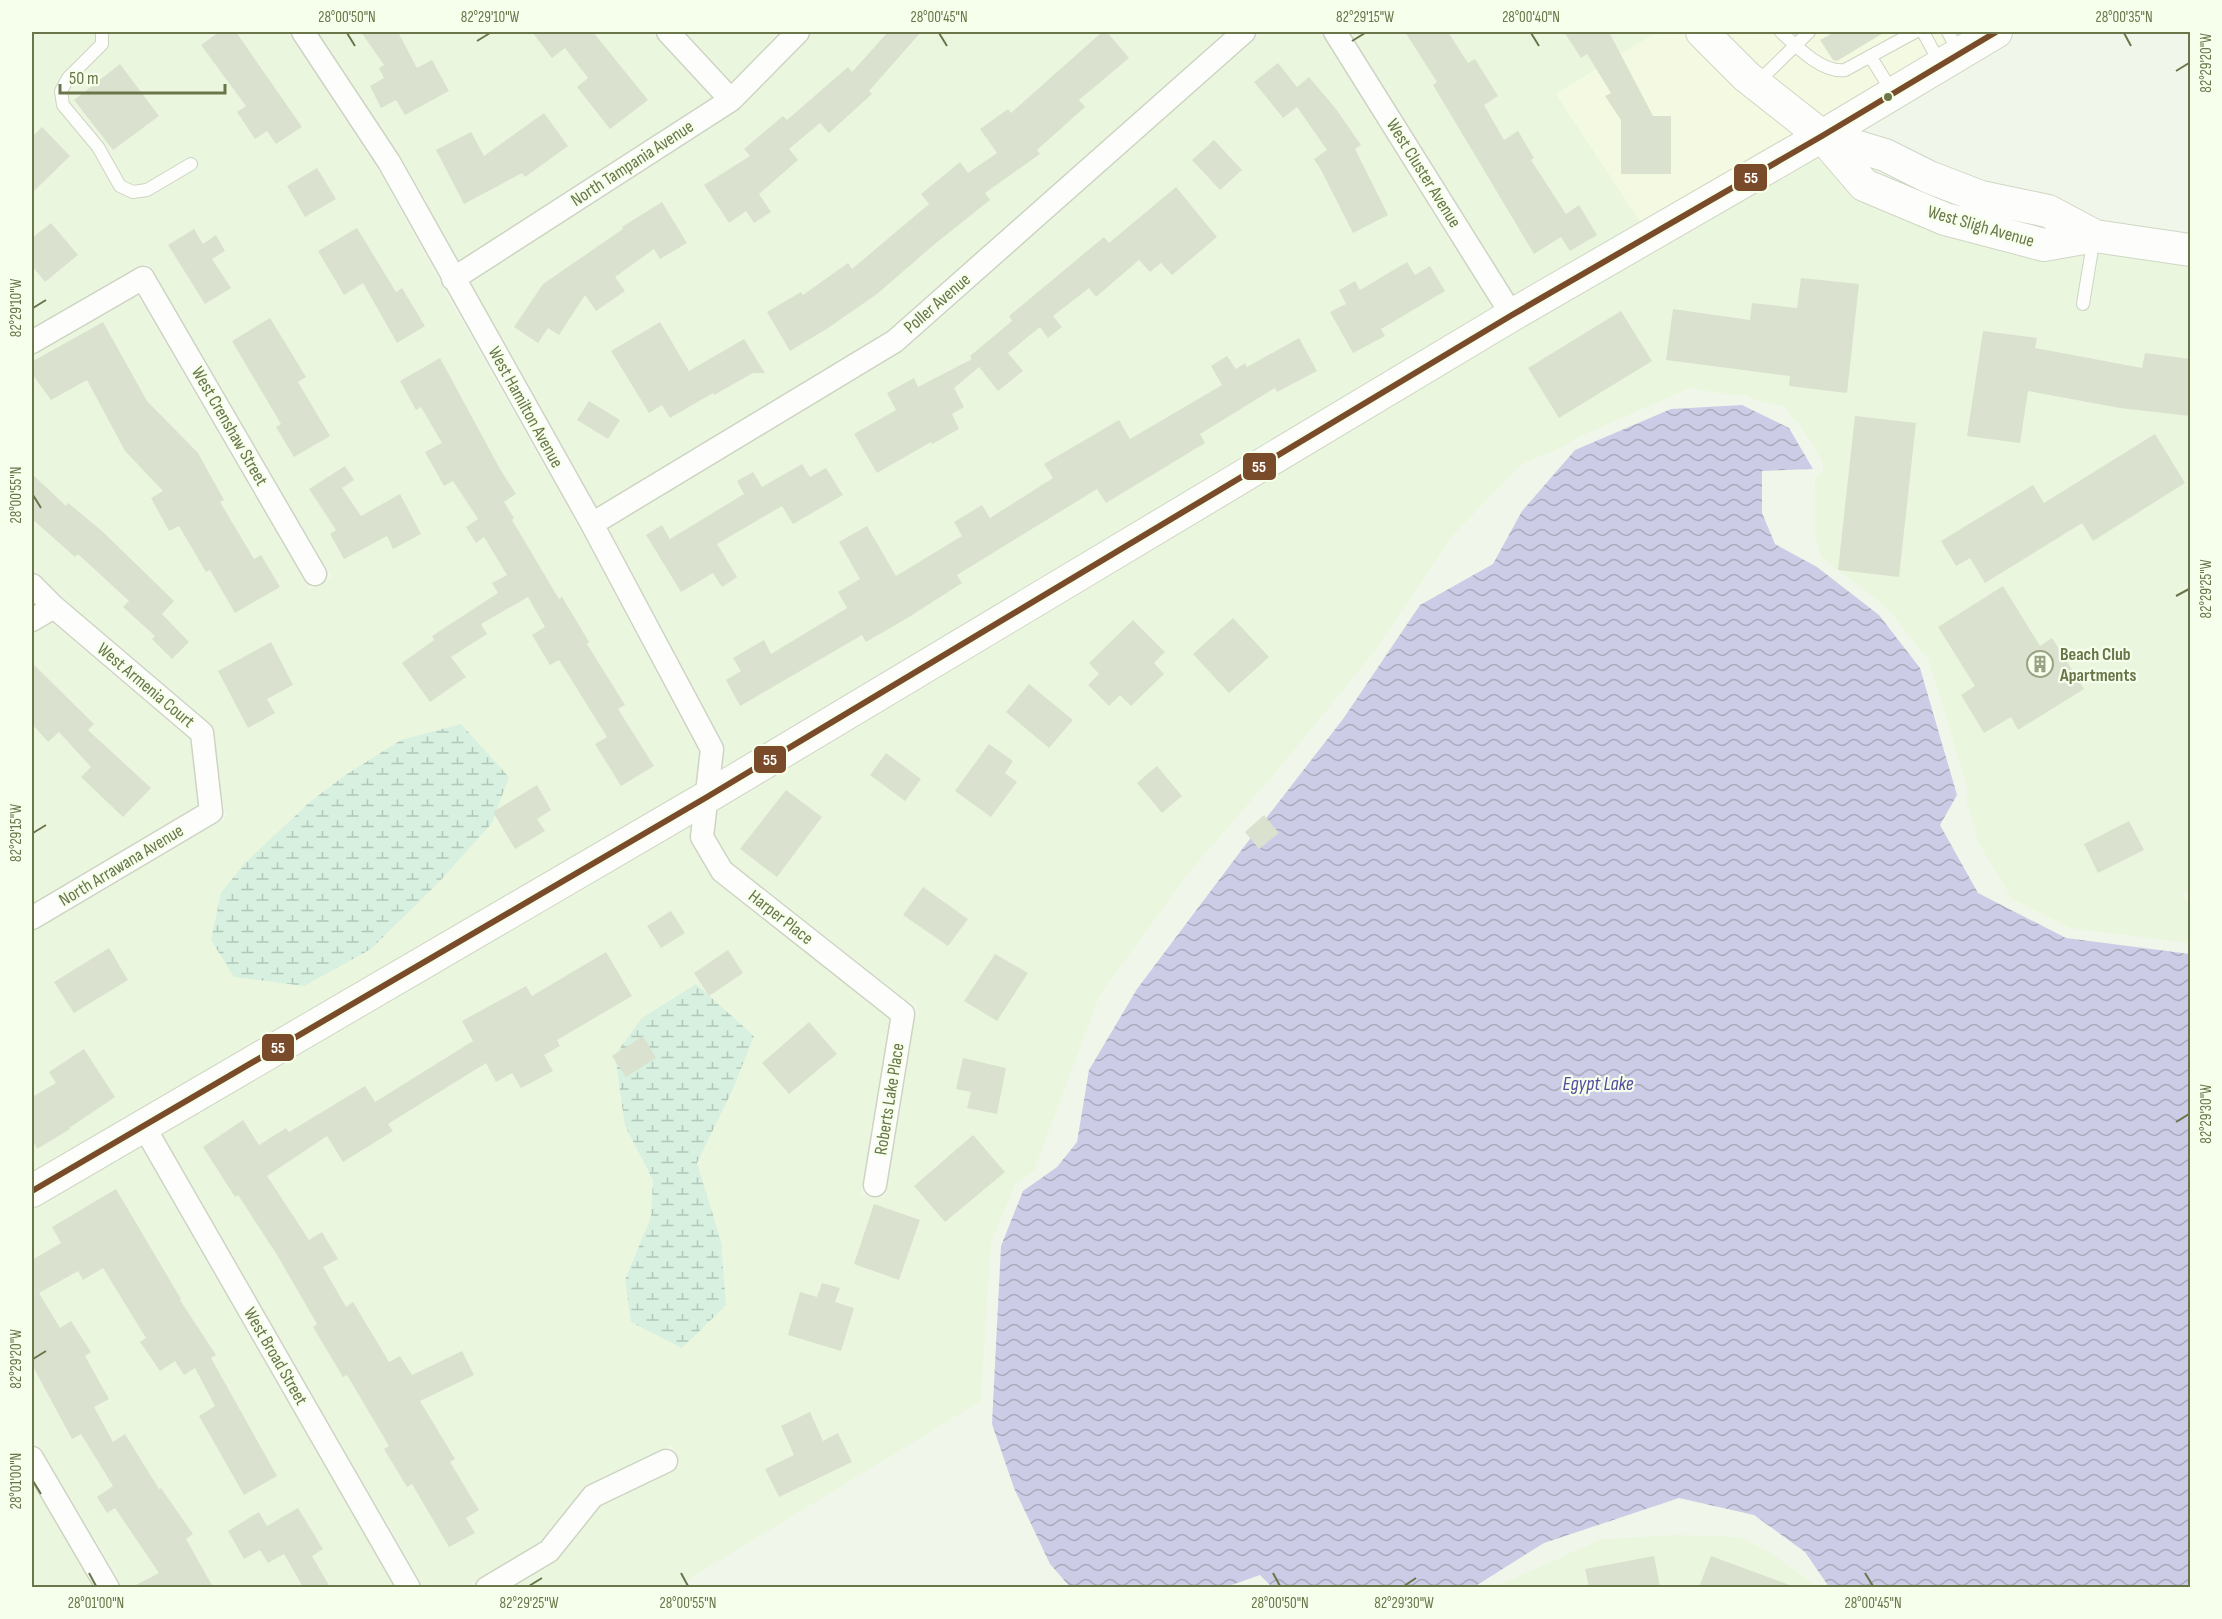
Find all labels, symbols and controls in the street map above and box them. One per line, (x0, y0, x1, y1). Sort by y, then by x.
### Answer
text: 28°00'50"N (318, 8, 376, 27)
text: 82°29'10"W (461, 8, 520, 27)
text: 28°00'45"N (910, 8, 968, 27)
text: 82°29'15"W (1336, 8, 1394, 27)
text: 28°00'40"N (1502, 8, 1560, 27)
text: 28°00'35"N (2095, 8, 2153, 27)
text: 82°29'20"W (2197, 33, 2216, 93)
scale bar (60, 57, 225, 95)
text: 50 m (69, 68, 99, 89)
unlabelled marker (1882, 91, 1894, 103)
street label: West Cluster Avenue (1382, 115, 1465, 231)
street label: North Tampania Avenue (567, 116, 698, 211)
line badge: 55 (1733, 163, 1768, 192)
text: 55 (1744, 169, 1758, 188)
street label: West Sligh Avenue (1925, 201, 2037, 252)
street label: Poller Avenue (900, 269, 975, 338)
text: 82°29'10"W (7, 278, 26, 337)
street label: West Hamilton Avenue (484, 343, 568, 471)
street label: West Crenshaw Street (187, 363, 272, 490)
line badge: 55 (1242, 452, 1277, 481)
text: 55 (1252, 458, 1266, 477)
text: 28°00'55"N (7, 467, 26, 523)
text: 82°29'25"W (2197, 559, 2216, 618)
street label: West Armenia Court (93, 639, 199, 733)
place label: Beach Club Apartments (2059, 644, 2136, 686)
building icon: Beach Club Apartments (2025, 649, 2055, 679)
line badge: 55 (753, 745, 787, 774)
text: 55 (763, 751, 777, 770)
text: 82°29'15"W (7, 804, 26, 862)
street label: North Arrawana Avenue (55, 820, 187, 911)
street label: Harper Place (744, 886, 817, 949)
line badge: 55 (261, 1033, 295, 1062)
text: 55 (271, 1039, 285, 1058)
street label: Roberts Lake Place (870, 1042, 909, 1156)
water label: Egypt Lake (1563, 1072, 1634, 1096)
text: 82°29'30"W (2197, 1084, 2216, 1144)
street label: West Broad Street (239, 1304, 312, 1409)
text: 82°29'20"W (7, 1329, 26, 1389)
text: 28°01'00"N (7, 1453, 26, 1509)
text: 28°01'00"N (68, 1594, 124, 1613)
text: 82°29'25"W (500, 1594, 559, 1613)
text: 28°00'55"N (660, 1594, 716, 1613)
text: 28°00'50"N (1251, 1594, 1309, 1613)
text: 82°29'30"W (1374, 1594, 1434, 1613)
text: 28°00'45"N (1844, 1594, 1902, 1613)

